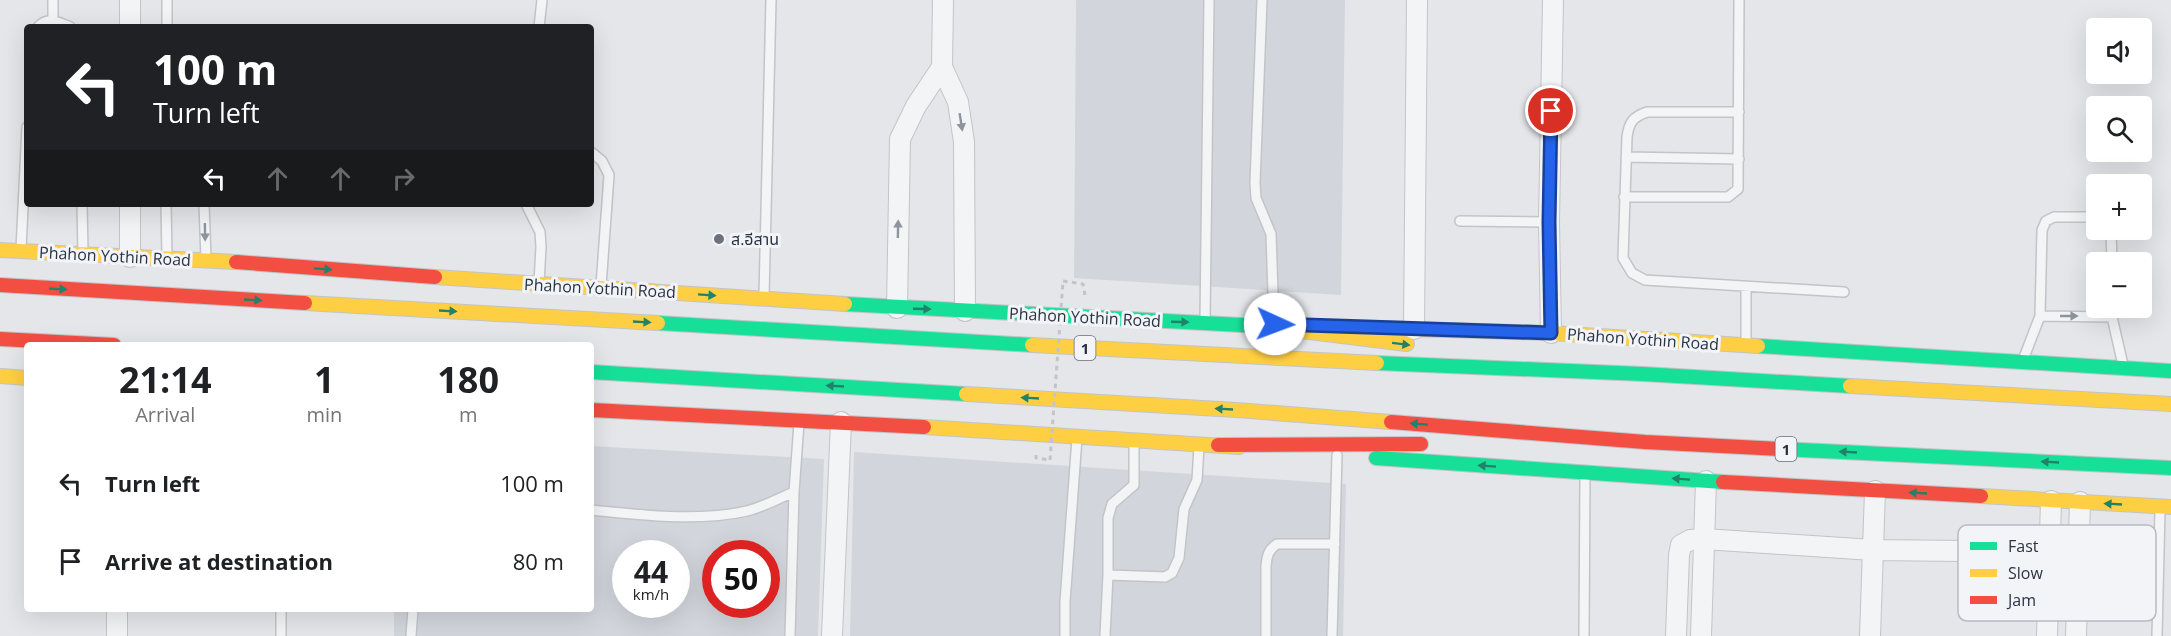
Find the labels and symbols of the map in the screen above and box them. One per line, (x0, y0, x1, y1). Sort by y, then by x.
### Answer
pin (1525, 85, 1576, 136)
one-way arrow (956, 113, 965, 132)
one-way arrow (894, 219, 903, 238)
one-way arrow (200, 223, 210, 242)
place label: ส.อีสาน (731, 228, 779, 250)
marker: ส.อีสาน (712, 232, 726, 246)
street label: Phahon Yothin Road (39, 241, 191, 271)
one-way arrow (314, 264, 333, 273)
street label: Phahon Yothin Road (524, 273, 676, 303)
one-way arrow (49, 284, 68, 293)
one-way arrow (697, 290, 716, 299)
position arrow (1243, 292, 1307, 356)
one-way arrow (244, 295, 263, 305)
street label: Phahon Yothin Road (1009, 302, 1161, 332)
one-way arrow (913, 305, 932, 314)
one-way arrow (438, 307, 457, 316)
one-way arrow (2060, 311, 2079, 321)
one-way arrow (1170, 317, 1189, 326)
one-way arrow (633, 318, 652, 327)
street label: Phahon Yothin Road (1566, 323, 1720, 355)
road number: 1 (1074, 336, 1096, 360)
one-way arrow (1392, 339, 1411, 348)
one-way arrow (826, 381, 845, 391)
one-way arrow (1020, 393, 1039, 402)
one-way arrow (1215, 405, 1234, 414)
one-way arrow (1409, 419, 1428, 429)
road number: 1 (1776, 437, 1796, 461)
one-way arrow (1838, 447, 1857, 456)
one-way arrow (2040, 457, 2059, 466)
one-way arrow (1477, 461, 1496, 471)
one-way arrow (1672, 475, 1691, 484)
one-way arrow (1908, 489, 1927, 498)
one-way arrow (2103, 499, 2122, 508)
legend (1958, 525, 2156, 621)
text: Fast (2008, 535, 2039, 557)
speed limit sign: 50 (702, 540, 780, 618)
text: Slow (2008, 562, 2043, 584)
text: Jam (2006, 589, 2036, 611)

